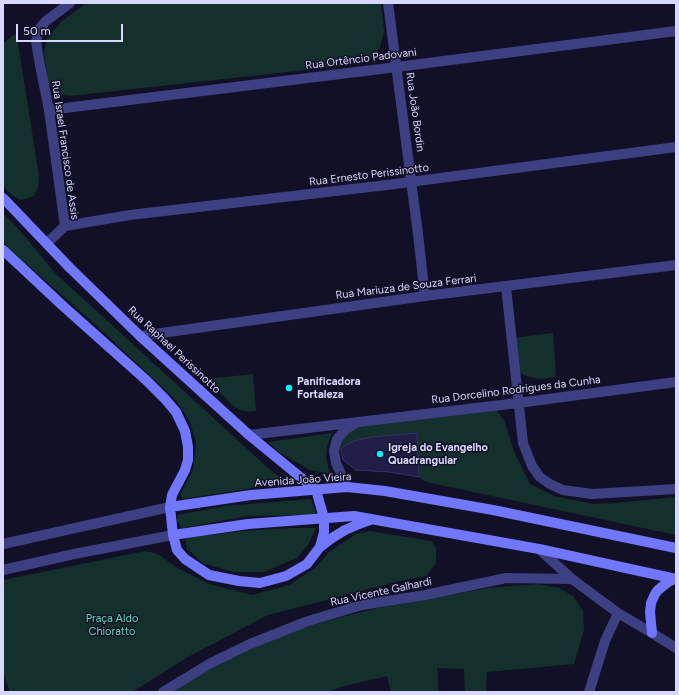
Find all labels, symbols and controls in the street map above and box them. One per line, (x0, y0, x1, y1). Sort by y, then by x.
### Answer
scale bar (18, 16, 125, 42)
text: 50 m (23, 24, 51, 38)
street label: Rua Ortêncio Padovani (305, 46, 417, 72)
street label: Rua João Bordin (403, 71, 427, 153)
street label: Rua Israel Francisco de Assis (49, 80, 81, 220)
street label: Rua Ernesto Perissinotto (308, 161, 430, 189)
street label: Rua Mariuza de Souza Ferrari (335, 272, 477, 302)
street label: Rua Raphael Perissinotto (125, 304, 223, 396)
street label: Rua Dorcelino Rodrigues da Cunha (431, 373, 601, 407)
place label: Panificadora Fortaleza (297, 375, 361, 401)
marker: Panificadora Fortaleza (284, 383, 294, 393)
place label: Igreja do Evangelho Quadrangular (388, 441, 488, 467)
marker: Igreja do Evangelho Quadrangular (375, 449, 385, 459)
street label: Avenida João Vieira (254, 470, 352, 490)
street label: Rua Vicente Galhardi (329, 575, 433, 609)
park label: Praça Aldo Chioratto (86, 612, 138, 638)

